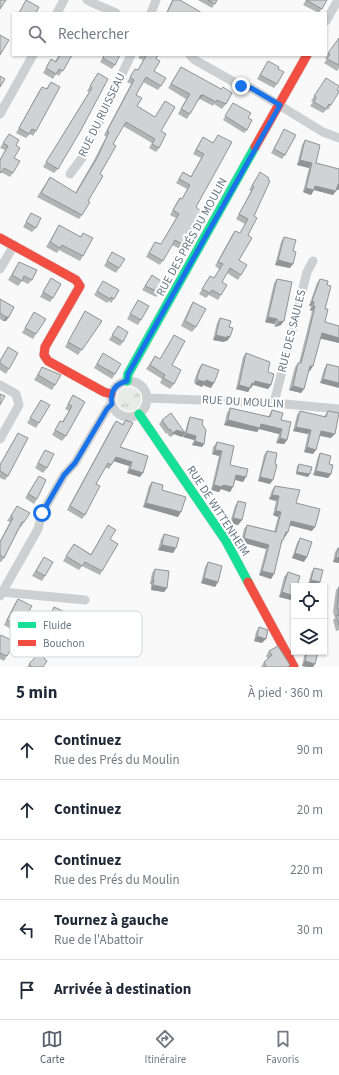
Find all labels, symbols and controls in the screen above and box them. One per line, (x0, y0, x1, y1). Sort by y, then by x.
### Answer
search box (12, 12, 327, 56)
icon: search (26, 23, 48, 45)
text: Rechercher (58, 24, 129, 45)
street label: RUE DU RUISSEAU (74, 70, 130, 160)
route end (232, 77, 250, 95)
street label: RUE DES PRÉS DU MOULIN (152, 175, 232, 299)
street label: RUE DES SAULES (273, 288, 311, 374)
street label: RUE DU MOULIN (202, 391, 284, 413)
street label: RUE DE WITTENHEIM (182, 462, 254, 560)
route start (33, 504, 51, 522)
map controls (291, 583, 327, 655)
button: locate (291, 583, 327, 619)
legend (10, 611, 142, 657)
text: Fluide (43, 618, 72, 633)
button: layers (291, 619, 327, 655)
text: Bouchon (43, 636, 84, 651)
text: 5 min (16, 681, 57, 705)
text: À pied · 360 m (248, 684, 323, 702)
text: Continuez (54, 730, 121, 751)
icon: ahead (16, 739, 38, 761)
text: 90 m (297, 741, 323, 759)
text: Rue des Prés du Moulin (54, 751, 180, 769)
icon: ahead (16, 799, 38, 821)
text: Continuez (54, 799, 121, 820)
text: 20 m (297, 801, 323, 819)
text: Continuez (54, 850, 121, 871)
icon: ahead (16, 859, 38, 881)
text: 220 m (290, 861, 323, 879)
text: Rue des Prés du Moulin (54, 871, 180, 889)
text: Tournez à gauche (54, 910, 169, 931)
icon: left (16, 919, 38, 941)
text: 30 m (297, 921, 323, 939)
text: Rue de l'Abattoir (54, 931, 143, 949)
icon: arrive (16, 979, 38, 1001)
text: Arrivée à destination (54, 979, 191, 1000)
tab: Carte (40, 1028, 65, 1067)
tab: Itinéraire (145, 1028, 186, 1067)
tab: Favoris (266, 1028, 299, 1067)

